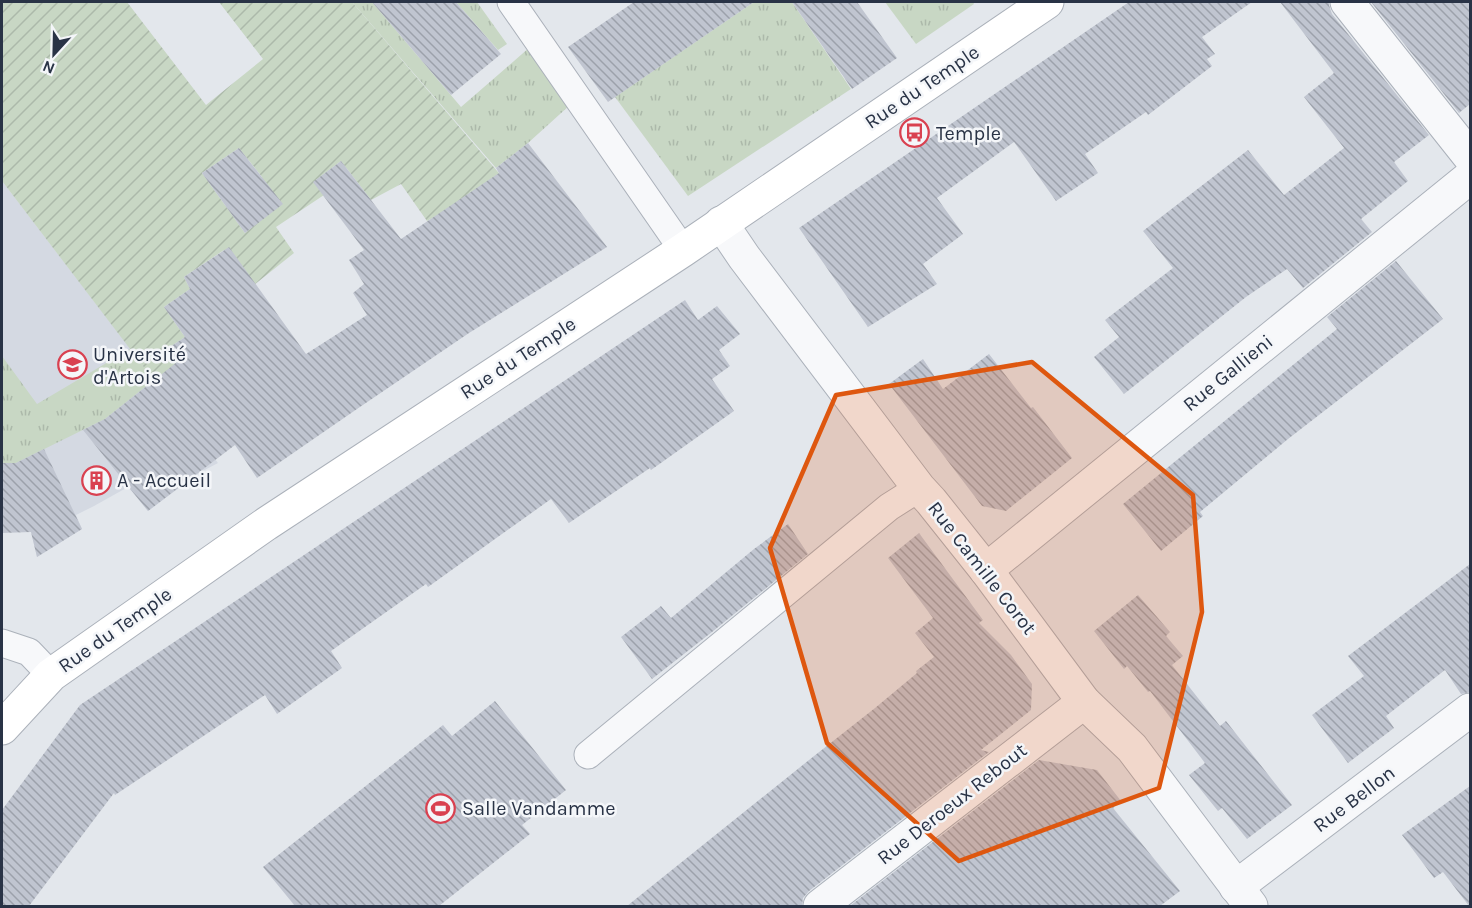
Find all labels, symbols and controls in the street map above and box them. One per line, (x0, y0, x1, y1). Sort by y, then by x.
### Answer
north arrow (24, 24, 84, 84)
street label: Rue du Temple (860, 40, 984, 134)
text: N (40, 56, 57, 78)
bus stop icon: Temple (899, 117, 931, 149)
place label: Temple (936, 121, 1001, 145)
street label: Rue du Temple (456, 312, 580, 404)
street label: Rue Gallieni (1179, 330, 1277, 416)
place label: Université d'Artois (93, 343, 186, 389)
school or university icon: Université d'Artois (56, 349, 88, 381)
building icon: A - Accueil (80, 464, 112, 496)
place label: A - Accueil (117, 469, 211, 492)
street label: Rue Camille Corot (923, 497, 1041, 639)
street label: Rue du Temple (54, 582, 176, 678)
street label: Rue Deroeux Rebout (873, 738, 1032, 869)
street label: Rue Bellon (1309, 761, 1399, 837)
sports icon: Salle Vandamme (425, 792, 457, 824)
place label: Salle Vandamme (462, 797, 616, 820)

